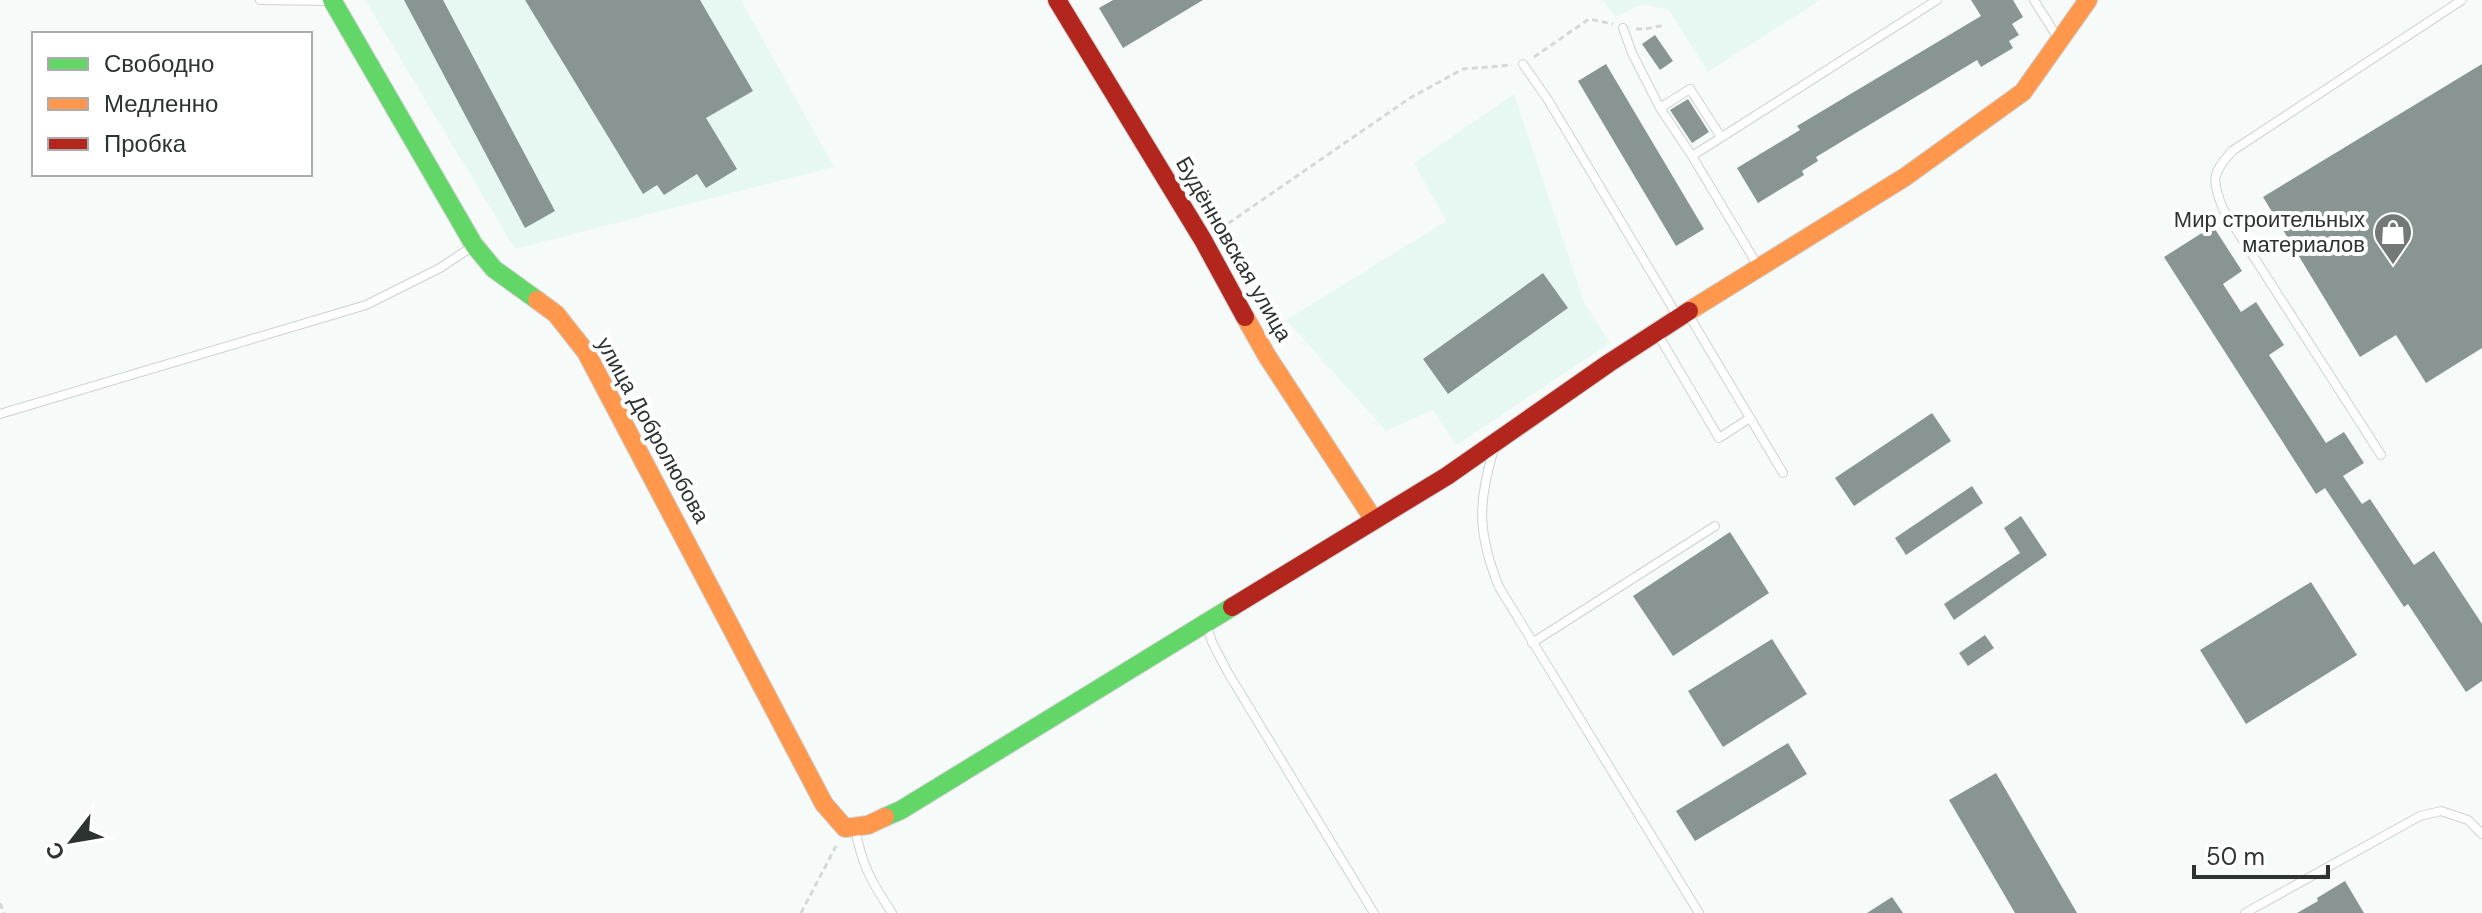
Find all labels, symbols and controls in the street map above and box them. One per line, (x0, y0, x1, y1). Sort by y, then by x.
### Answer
legend (32, 32, 312, 176)
text: Свободно (104, 48, 214, 79)
text: Медленно (104, 88, 218, 119)
text: Пробка (104, 128, 187, 159)
street label: Будённовская улица (1169, 151, 1299, 347)
place label: Мир строительных материалов (2174, 205, 2365, 259)
shop icon: Мир строительных материалов (2372, 211, 2414, 266)
street label: улица Добролюбова (590, 332, 717, 529)
north arrow (32, 801, 112, 881)
scale bar (2194, 829, 2328, 879)
text: С (39, 837, 72, 865)
text: 50 m (2206, 841, 2265, 872)

